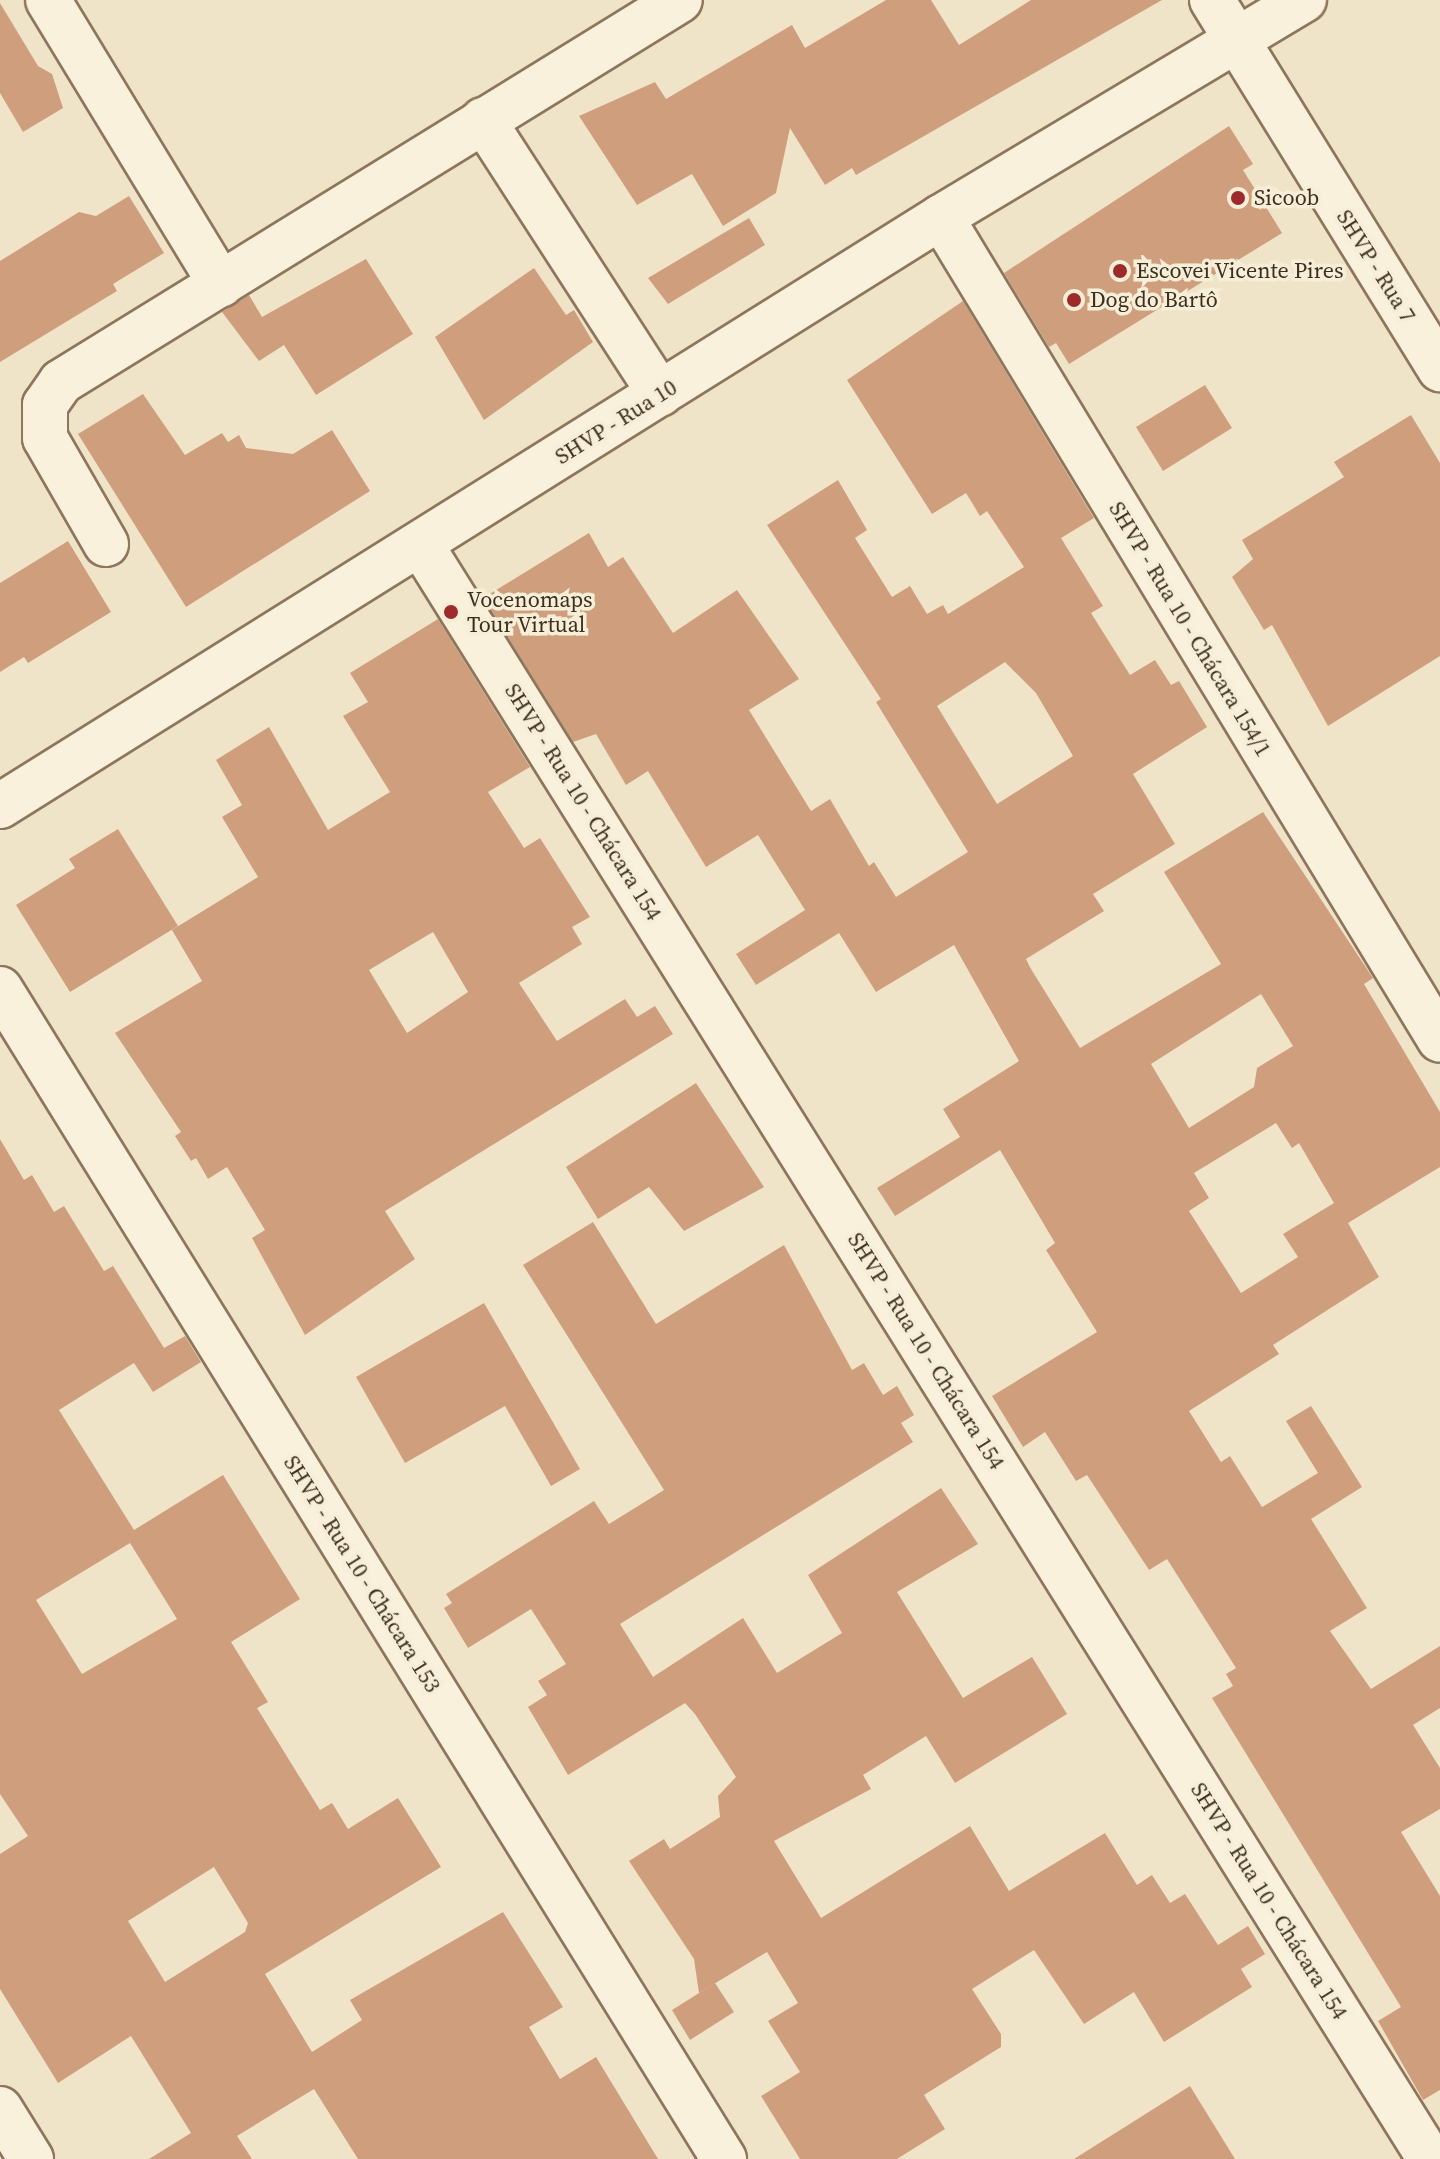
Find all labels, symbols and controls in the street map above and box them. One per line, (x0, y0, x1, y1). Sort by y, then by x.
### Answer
place label: Sicoob (1254, 185, 1319, 211)
marker: Sicoob (1229, 189, 1247, 207)
street label: SHVP - Rua 7 (1331, 205, 1421, 327)
place label: Escovei Vicente Pires (1136, 258, 1344, 284)
marker: Escovei Vicente Pires (1111, 262, 1129, 280)
place label: Dog do Bartô (1090, 287, 1218, 313)
marker: Dog do Bartô (1065, 291, 1083, 309)
street label: SHVP - Rua 10 (550, 374, 682, 470)
street label: SHVP - Rua 10 - Chácara 154/1 (1103, 497, 1277, 761)
place label: Vocenomaps Tour Virtual (467, 586, 593, 638)
marker: Vocenomaps Tour Virtual (442, 603, 460, 621)
street label: SHVP - Rua 10 - Chácara 154 (499, 679, 667, 925)
street label: SHVP - Rua 10 - Chácara 154 (842, 1228, 1010, 1474)
street label: SHVP - Rua 10 - Chácara 153 (278, 1451, 446, 1697)
street label: SHVP - Rua 10 - Chácara 154 (1185, 1778, 1353, 2024)

